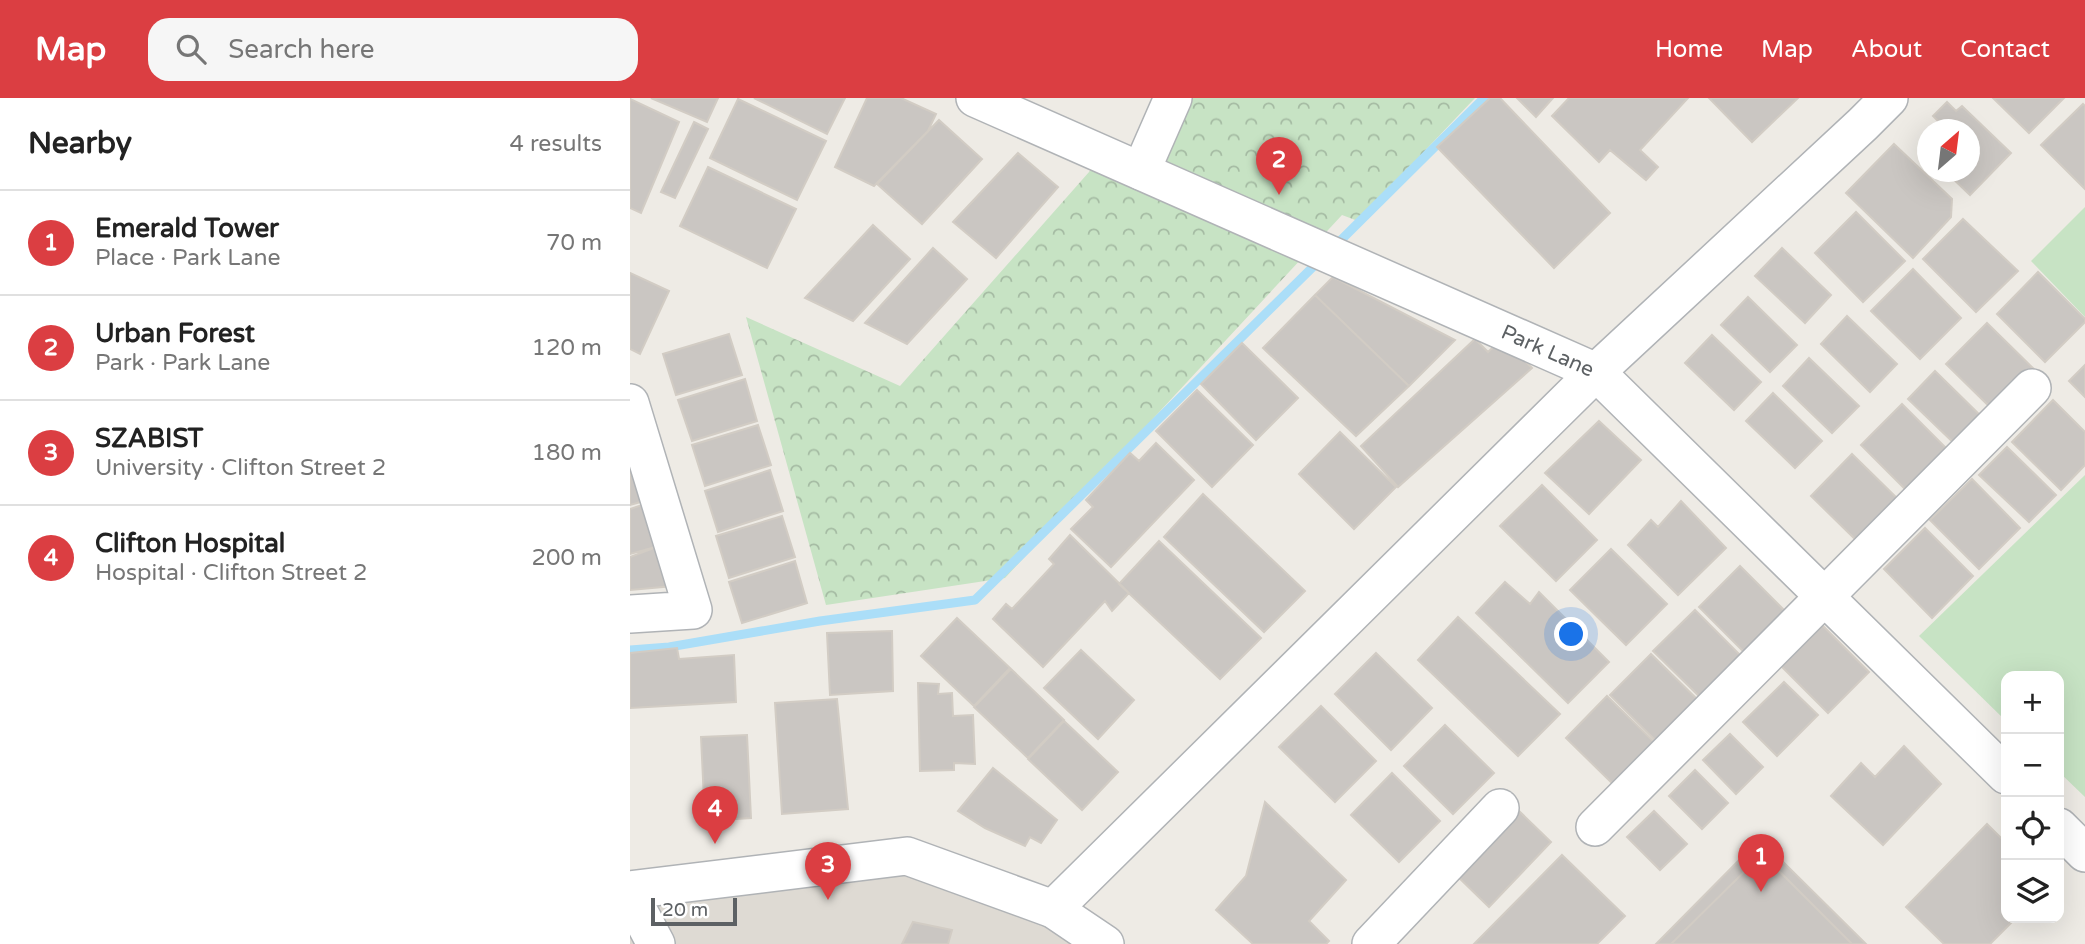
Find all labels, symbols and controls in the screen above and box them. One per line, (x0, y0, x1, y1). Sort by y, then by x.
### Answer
search box (148, 18, 638, 81)
text: Map (35, 30, 106, 69)
icon: search (172, 30, 210, 68)
text: Search here (228, 34, 374, 65)
text: Home (1655, 35, 1723, 64)
text: Map (1761, 35, 1813, 64)
text: About (1851, 35, 1922, 64)
text: Contact (1960, 35, 2050, 64)
north arrow (1917, 119, 1980, 182)
text: Nearby (28, 125, 132, 162)
text: 4 results (509, 130, 602, 158)
pin: 2 (1256, 137, 1302, 195)
text: Emerald Tower (95, 213, 279, 244)
text: 1 (44, 229, 58, 257)
text: 70 m (546, 229, 602, 257)
text: Place · Park Lane (95, 244, 280, 272)
text: Urban Forest (95, 318, 255, 349)
street label: Park Lane (1497, 319, 1598, 382)
text: 2 (44, 334, 58, 362)
text: 120 m (532, 334, 602, 362)
text: Park · Park Lane (95, 349, 270, 377)
text: SZABIST (95, 423, 203, 454)
text: 3 (44, 439, 58, 467)
text: 180 m (532, 439, 602, 467)
text: University · Clifton Street 2 (95, 454, 386, 482)
text: Clifton Hospital (95, 528, 285, 559)
text: 4 (44, 544, 58, 572)
text: 200 m (532, 544, 602, 572)
text: Hospital · Clifton Street 2 (95, 559, 367, 587)
your location (1554, 617, 1588, 651)
map controls (2001, 671, 2064, 923)
button: + (2001, 671, 2064, 734)
button: − (2001, 734, 2064, 797)
pin: 4 (692, 786, 738, 844)
button: locate (2001, 797, 2064, 860)
pin: 1 (1738, 834, 1784, 892)
pin: 3 (805, 842, 851, 900)
button: layers (2001, 860, 2064, 923)
scale bar (651, 895, 737, 927)
text: 20 m (662, 899, 708, 921)

